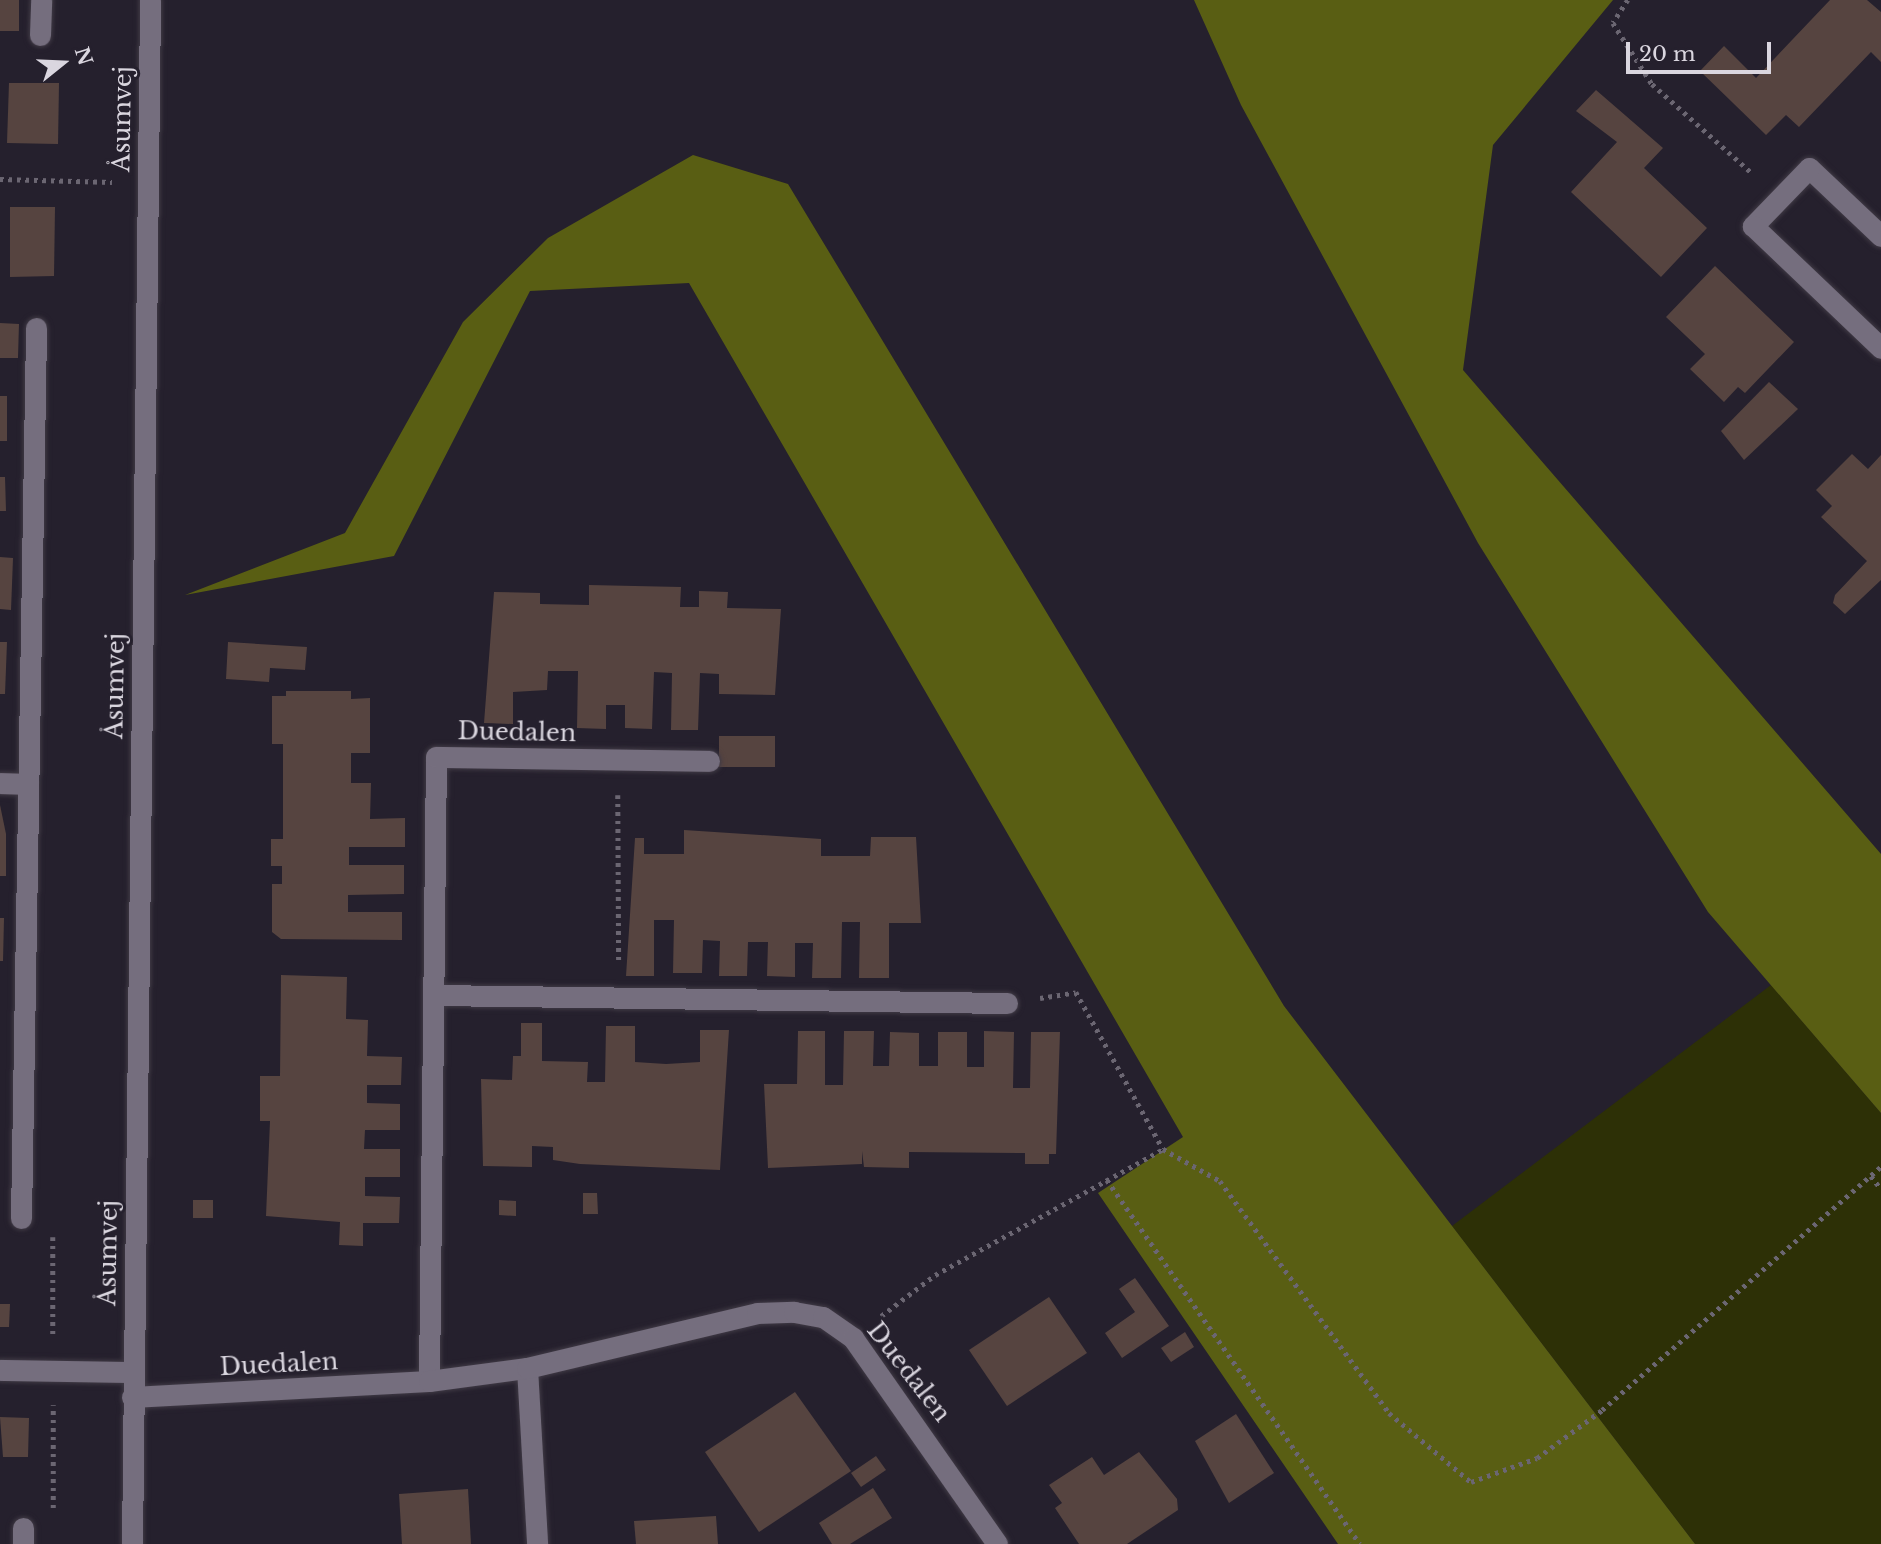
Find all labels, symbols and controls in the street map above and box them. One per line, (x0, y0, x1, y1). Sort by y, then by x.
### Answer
north arrow (28, 28, 98, 98)
scale bar (1629, 28, 1774, 72)
text: 20 m (1639, 41, 1696, 67)
text: N (70, 44, 97, 68)
street label: Åsumvej (107, 66, 137, 172)
street label: Åsumvej (100, 633, 130, 739)
street label: Duedalen (457, 717, 577, 747)
street label: Åsumvej (93, 1200, 123, 1306)
street label: Duedalen (861, 1316, 957, 1428)
street label: Duedalen (219, 1347, 339, 1381)

